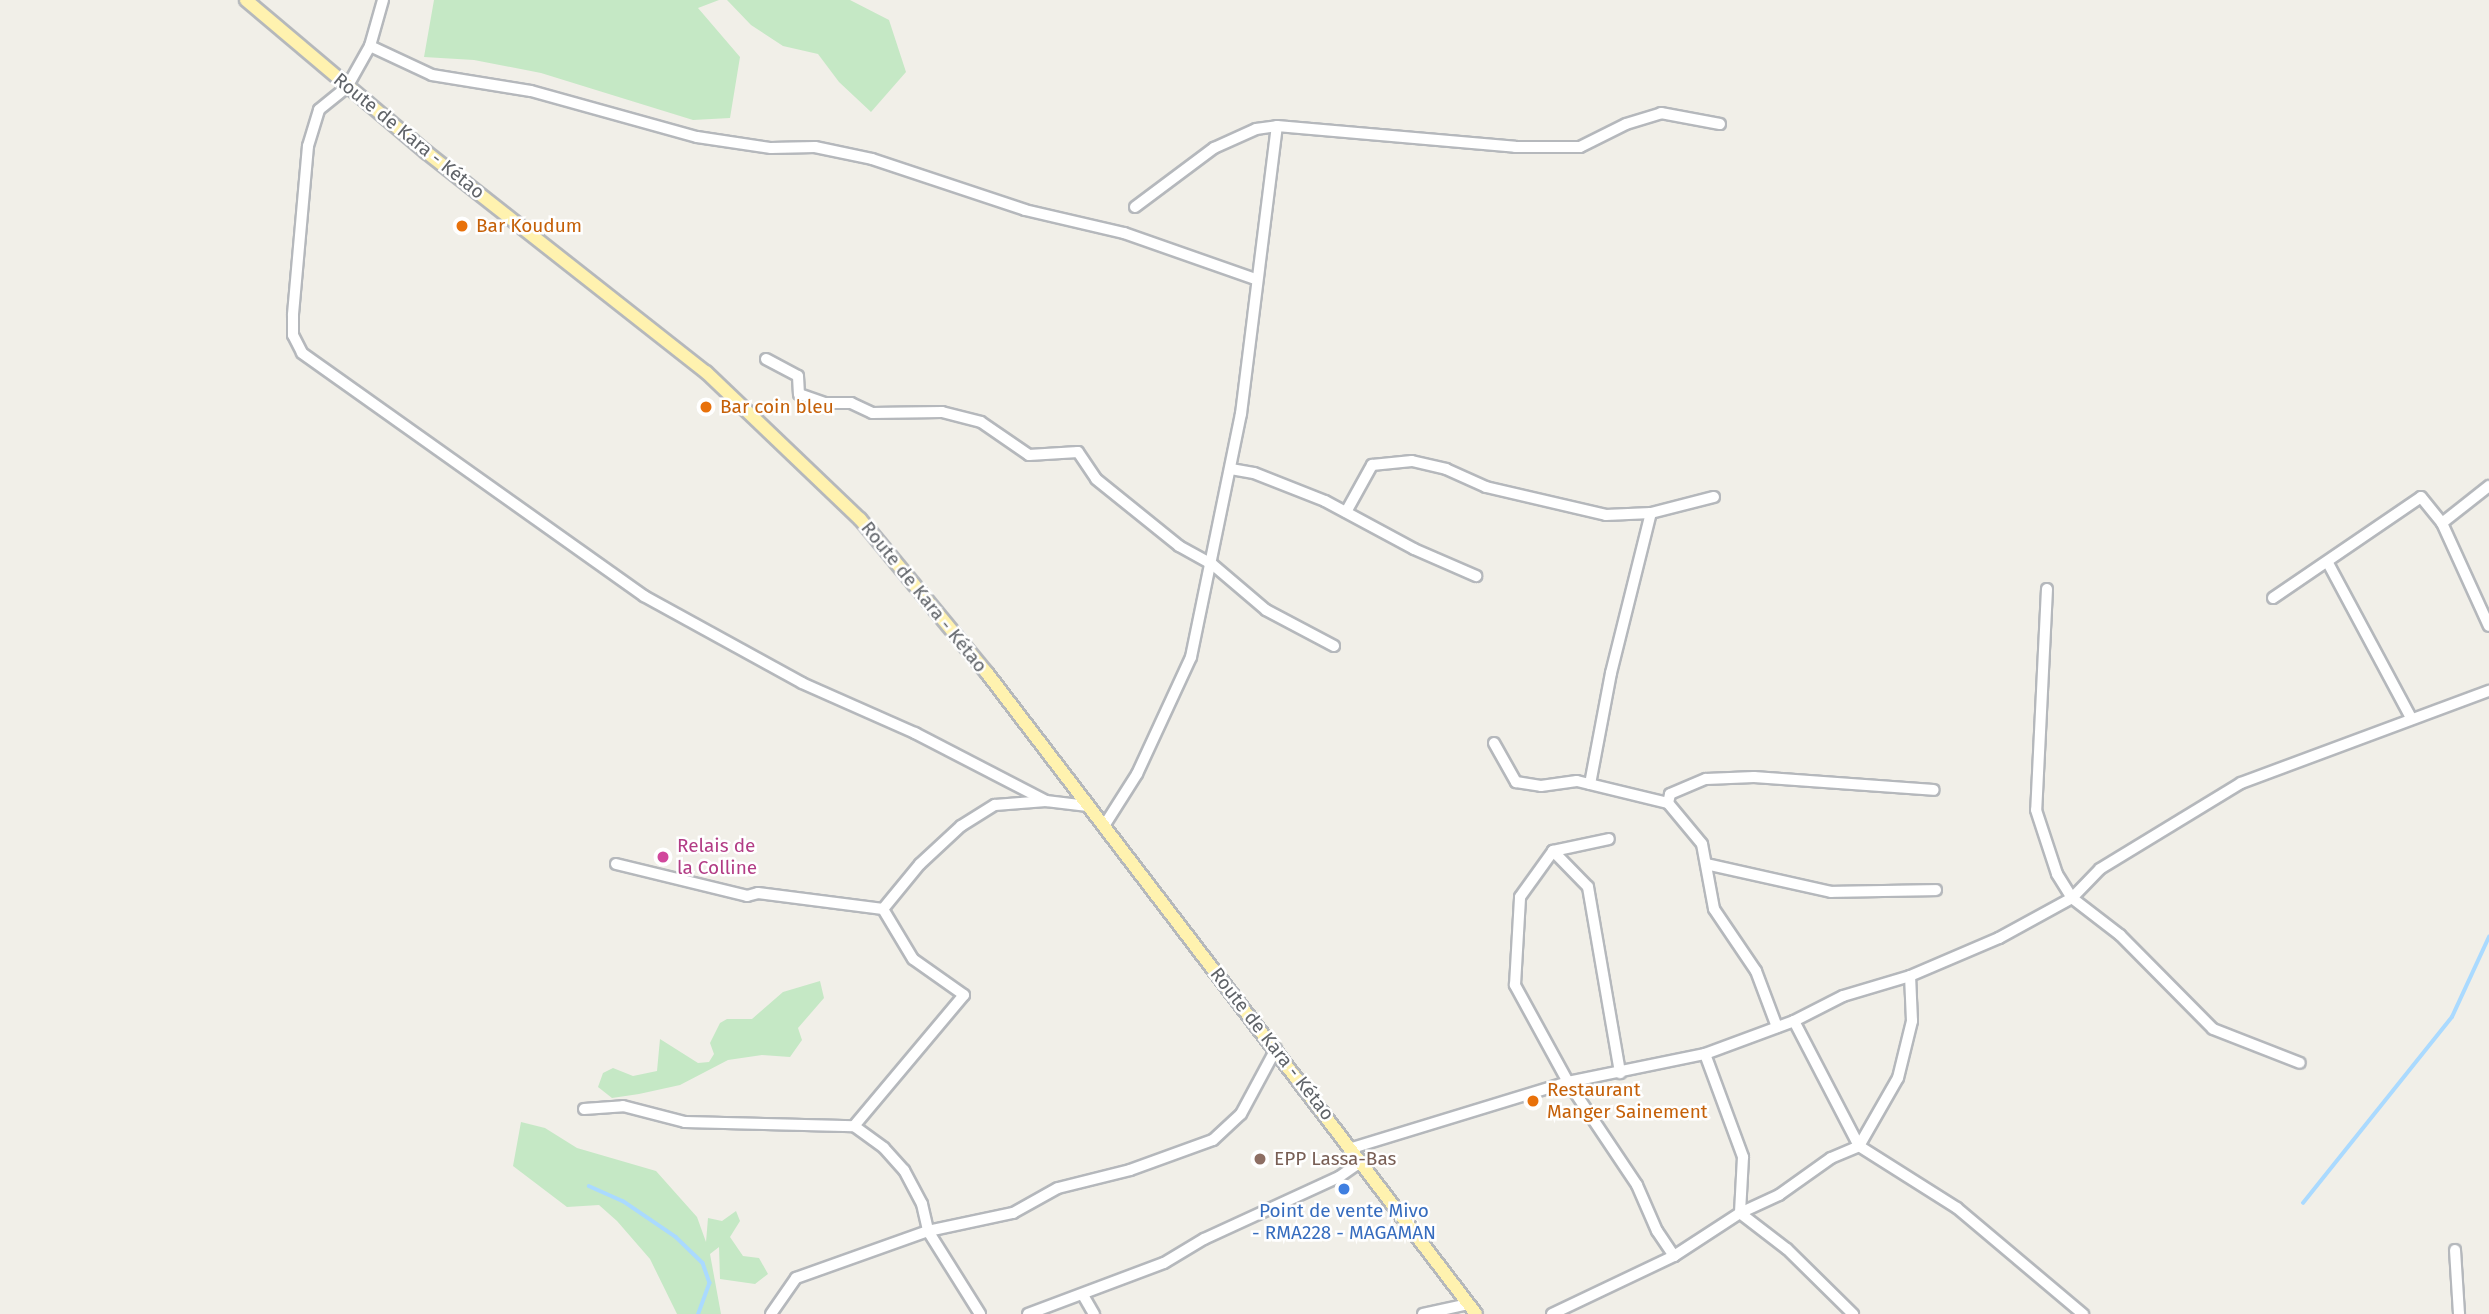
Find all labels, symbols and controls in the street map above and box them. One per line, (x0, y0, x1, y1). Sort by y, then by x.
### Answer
street label: Route de Kara - Kétao (329, 68, 489, 204)
place label: Bar Koudum (476, 215, 582, 237)
marker: Bar Koudum (454, 218, 470, 234)
place label: Bar coin bleu (720, 396, 834, 418)
marker: Bar coin bleu (698, 399, 714, 415)
street label: Route de Kara - Kétao (856, 517, 992, 677)
place label: Relais de la Colline (677, 835, 757, 879)
marker: Relais de la Colline (655, 849, 671, 865)
street label: Route de Kara - Kétao (1205, 963, 1339, 1125)
place label: Restaurant Manger Sainement (1547, 1079, 1708, 1123)
marker: Restaurant Manger Sainement (1525, 1093, 1541, 1109)
place label: EPP Lassa-Bas (1274, 1148, 1396, 1170)
marker: EPP Lassa-Bas (1252, 1151, 1268, 1167)
marker: Point de vente Mivo - RMA228 - MAGAMAN (1336, 1181, 1352, 1197)
place label: Point de vente Mivo - RMA228 - MAGAMAN (1252, 1200, 1436, 1244)

